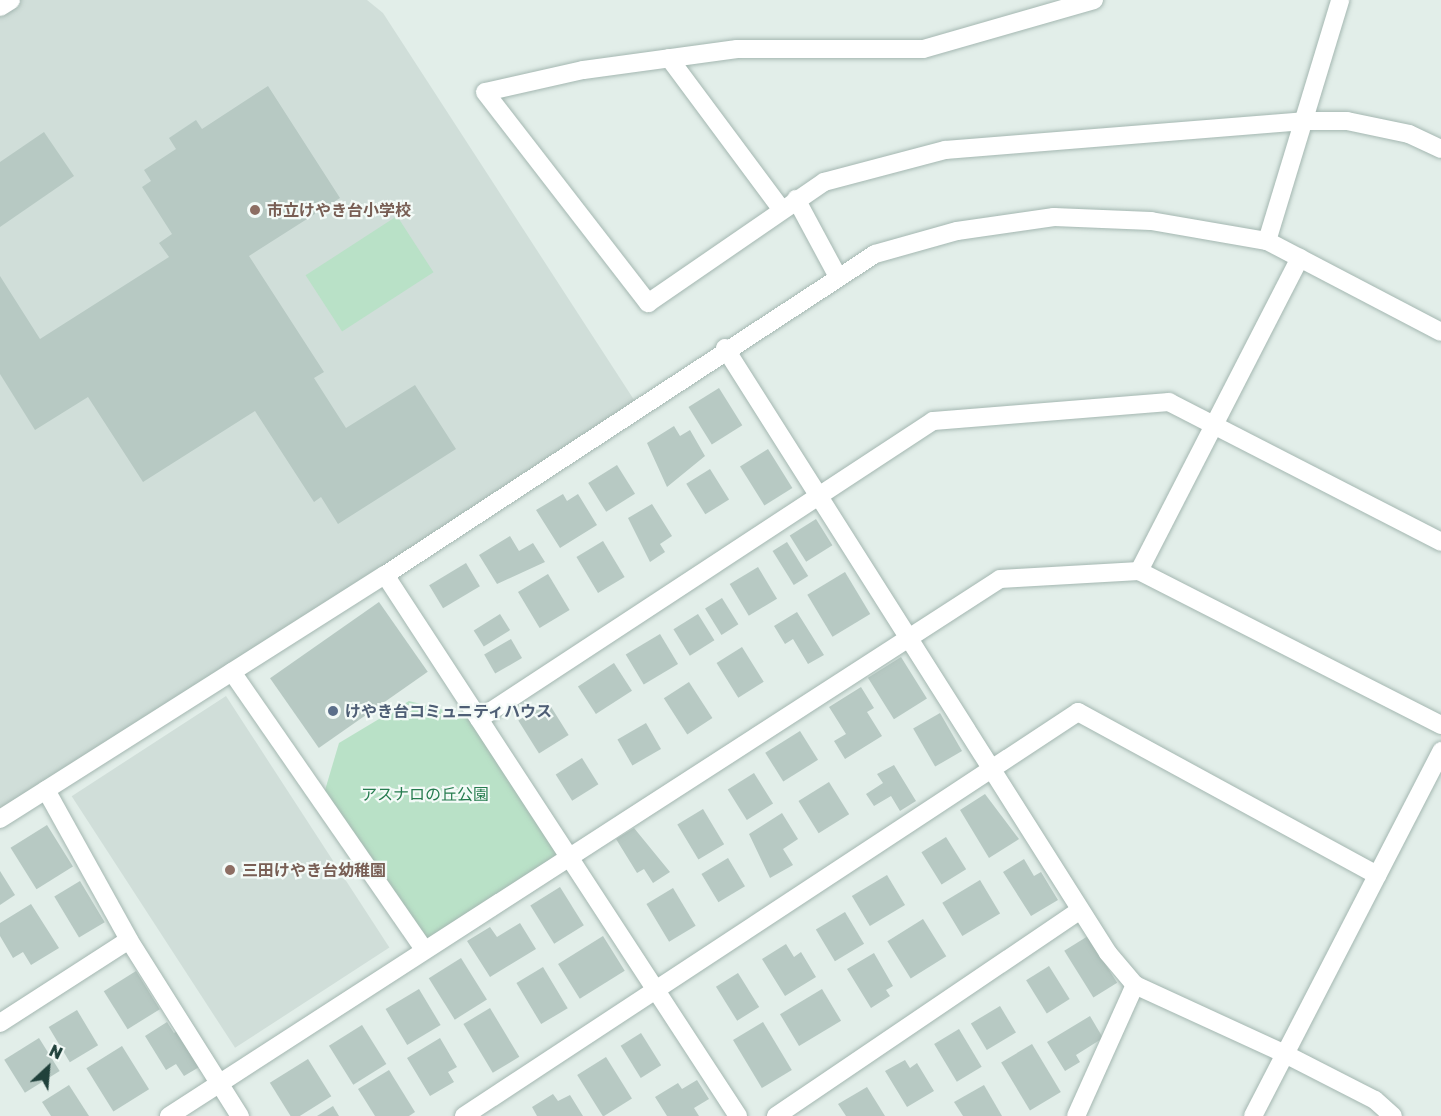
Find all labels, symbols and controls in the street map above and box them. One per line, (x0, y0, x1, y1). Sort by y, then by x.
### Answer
place label: 市立けやき台小学校 (267, 200, 411, 220)
marker: 市立けやき台小学校 (248, 203, 262, 217)
place label: けやき台コミュニティハウス (345, 701, 553, 721)
marker: けやき台コミュニティハウス (326, 704, 340, 718)
park label: アスナロの丘公園 (361, 784, 489, 804)
place label: 三田けやき台幼稚園 (242, 860, 386, 880)
marker: 三田けやき台幼稚園 (223, 863, 237, 877)
north arrow (18, 1038, 78, 1098)
text: N (46, 1040, 66, 1063)

